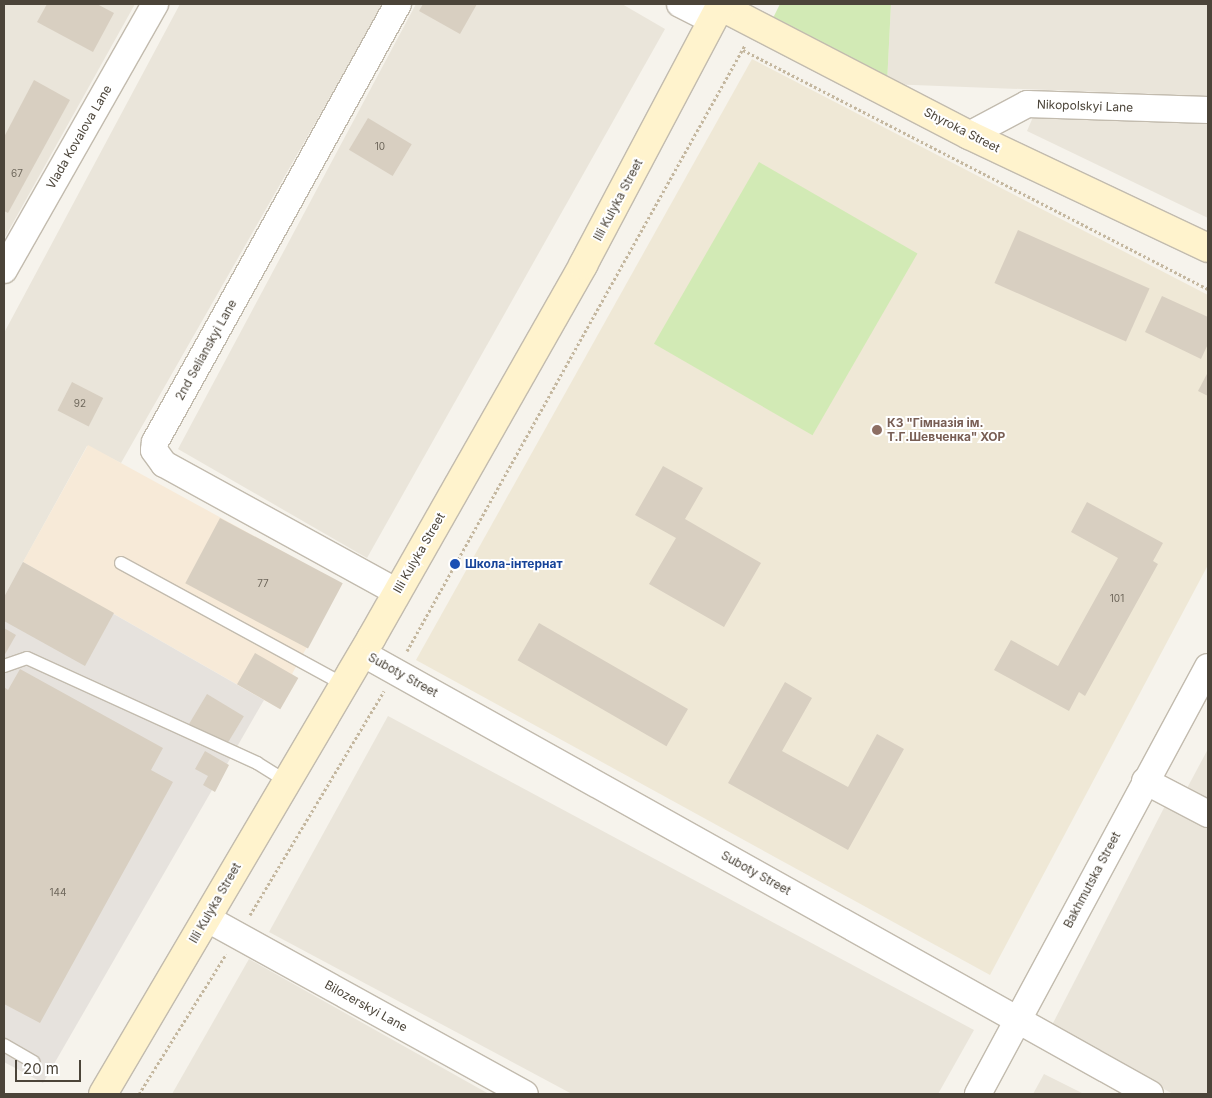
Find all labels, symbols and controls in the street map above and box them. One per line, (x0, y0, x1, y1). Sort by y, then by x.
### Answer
street label: Vlada Kovalova Lane (43, 82, 115, 192)
street label: Nikopolskyi Lane (1037, 97, 1133, 115)
street label: Shyroka Street (922, 105, 1002, 155)
house number: 10 (375, 141, 385, 153)
street label: Illi Kulyka Street (590, 157, 646, 243)
house number: 67 (11, 168, 23, 180)
street label: 2nd Selianskyi Lane (172, 297, 240, 403)
house number: 92 (74, 398, 86, 410)
place label: КЗ "Гімназія ім. Т.Г.Шевченка" ХОР (887, 416, 1005, 444)
marker: КЗ "Гімназія ім. Т.Г.Шевченка" ХОР (871, 424, 883, 436)
street label: Illi Kulyka Street (390, 510, 448, 596)
place label: Школа-інтернат (465, 557, 563, 571)
marker: Школа-інтернат (449, 558, 461, 570)
house number: 77 (257, 578, 269, 590)
house number: 101 (1110, 593, 1124, 605)
street label: Suboty Street (366, 650, 440, 700)
street label: Bakhmutska Street (1061, 830, 1123, 930)
street label: Suboty Street (719, 848, 793, 898)
street label: Illi Kulyka Street (186, 860, 244, 946)
house number: 144 (50, 887, 66, 899)
street label: Bilozerskyi Lane (322, 977, 410, 1035)
scale bar (18, 1050, 84, 1082)
text: 20 m (23, 1059, 59, 1078)

